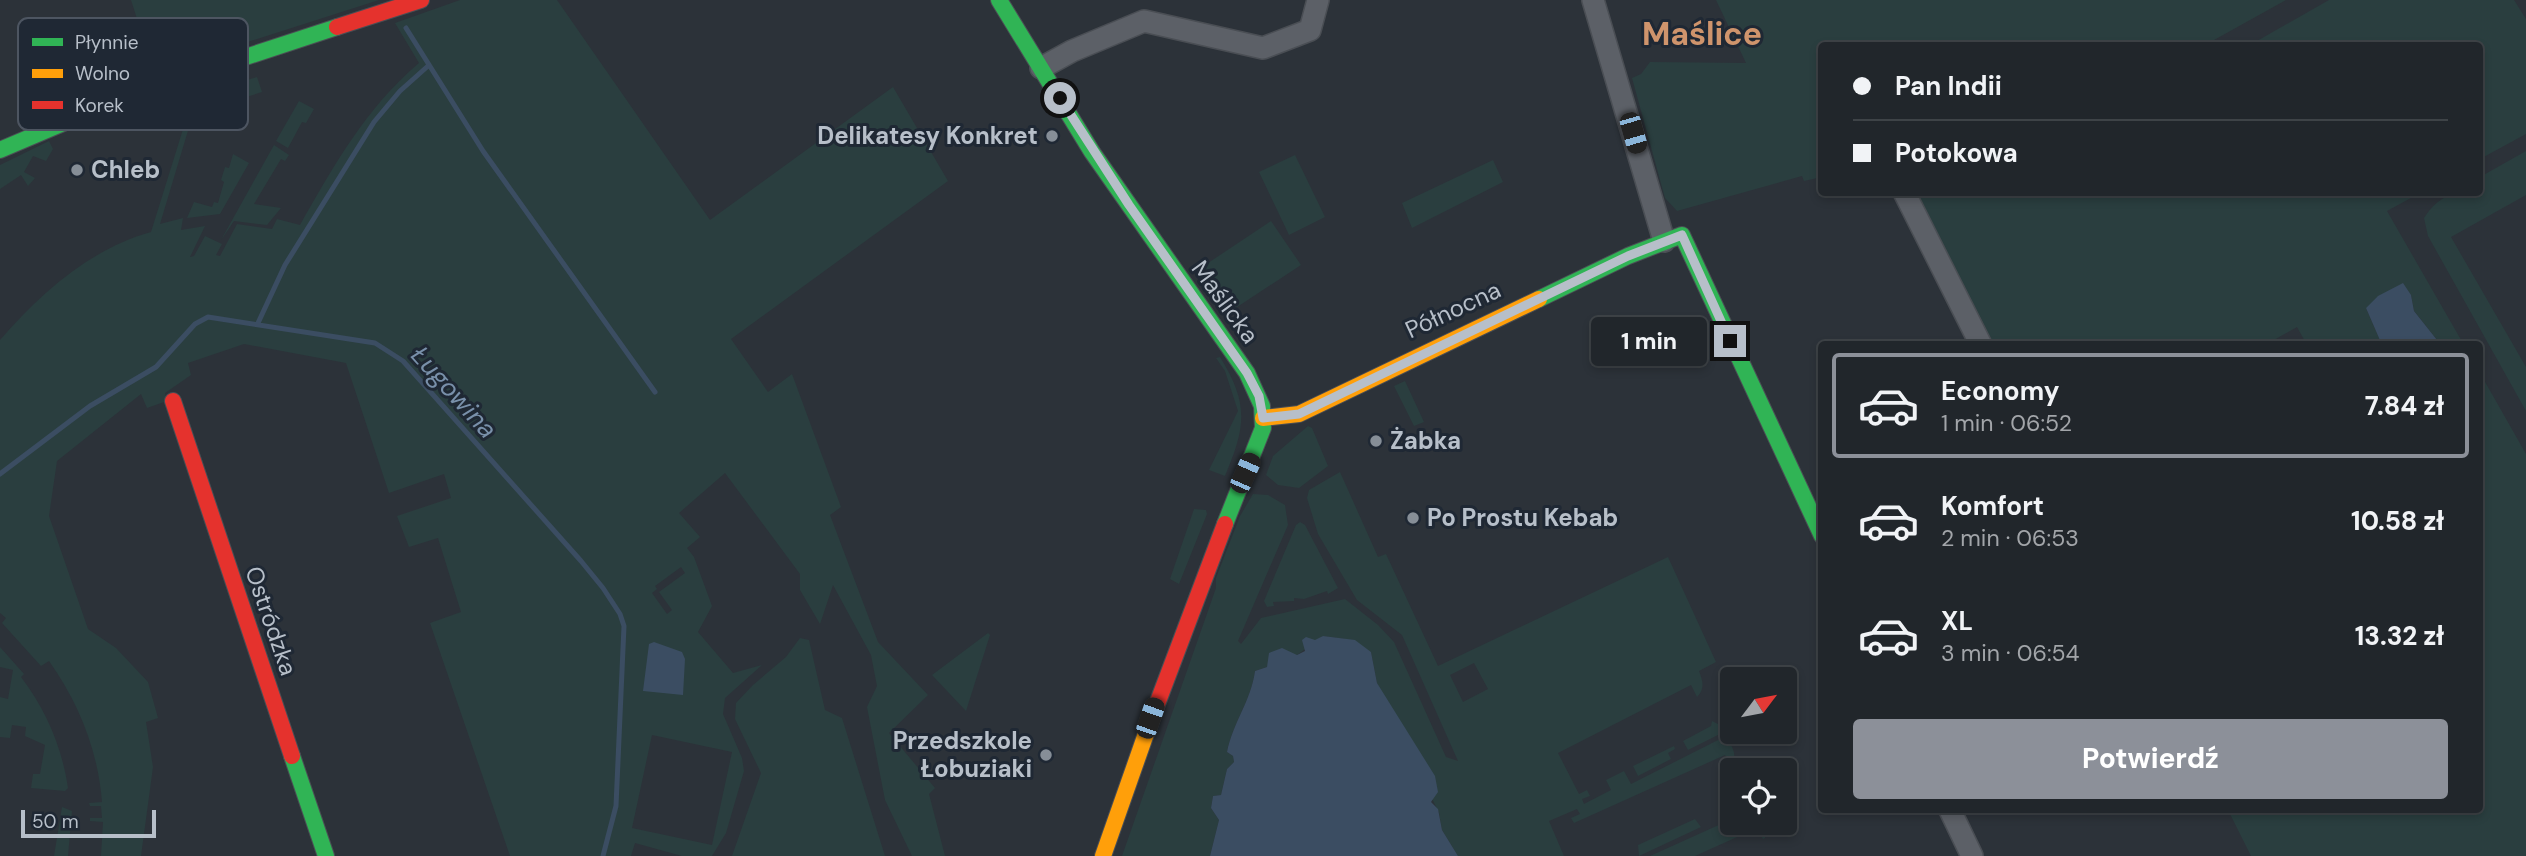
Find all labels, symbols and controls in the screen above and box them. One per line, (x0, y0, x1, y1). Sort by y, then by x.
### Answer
district label: Maślice (1642, 13, 1762, 55)
legend (18, 18, 248, 130)
text: Płynnie (75, 30, 139, 55)
text: Wolno (75, 61, 130, 86)
text: Pan Indii (1895, 69, 2002, 103)
route start (1044, 82, 1076, 114)
text: Korek (75, 93, 124, 118)
car (1618, 110, 1649, 156)
place label: Delikatesy Konkret (817, 120, 1038, 151)
marker: Delikatesy Konkret (1044, 128, 1060, 144)
text: Potokowa (1895, 136, 2018, 170)
place label: Chleb (91, 154, 160, 185)
marker: Chleb (69, 162, 85, 178)
street label: Maślicka (1185, 254, 1266, 349)
street label: Północna (1400, 274, 1506, 345)
callout: 1 min (1590, 316, 1706, 366)
route end (1714, 325, 1746, 357)
text: 1 min (1621, 326, 1677, 356)
water label: Ługowina (403, 338, 505, 446)
icon: car (1857, 374, 1920, 437)
text: Economy (1941, 374, 2059, 408)
text: 7.84 zł (2365, 389, 2444, 423)
text: 1 min · 06:52 (1941, 408, 2072, 438)
place label: Żabka (1390, 425, 1461, 456)
marker: Żabka (1368, 433, 1384, 449)
car (1227, 450, 1264, 496)
icon: car (1857, 489, 1920, 552)
text: Komfort (1941, 489, 2044, 523)
place label: Po Prostu Kebab (1427, 502, 1618, 533)
text: 10.58 zł (2351, 504, 2444, 538)
marker: Po Prostu Kebab (1405, 510, 1421, 526)
text: 2 min · 06:53 (1941, 523, 2079, 553)
street label: Ostródzka (238, 562, 305, 679)
icon: car (1857, 604, 1920, 667)
text: XL (1941, 604, 1973, 638)
text: 13.32 zł (2355, 619, 2444, 653)
text: 3 min · 06:54 (1941, 638, 2080, 668)
north arrow (1720, 667, 1797, 744)
map controls (1720, 667, 1797, 835)
car (1134, 695, 1167, 741)
button: Potwierdź (1853, 719, 2448, 799)
place label: Przedszkole Łobuziaki (893, 725, 1032, 784)
marker: Przedszkole Łobuziaki (1038, 747, 1054, 763)
button: locate (1720, 758, 1797, 835)
scale bar (21, 807, 156, 839)
text: 50 m (32, 809, 79, 834)

